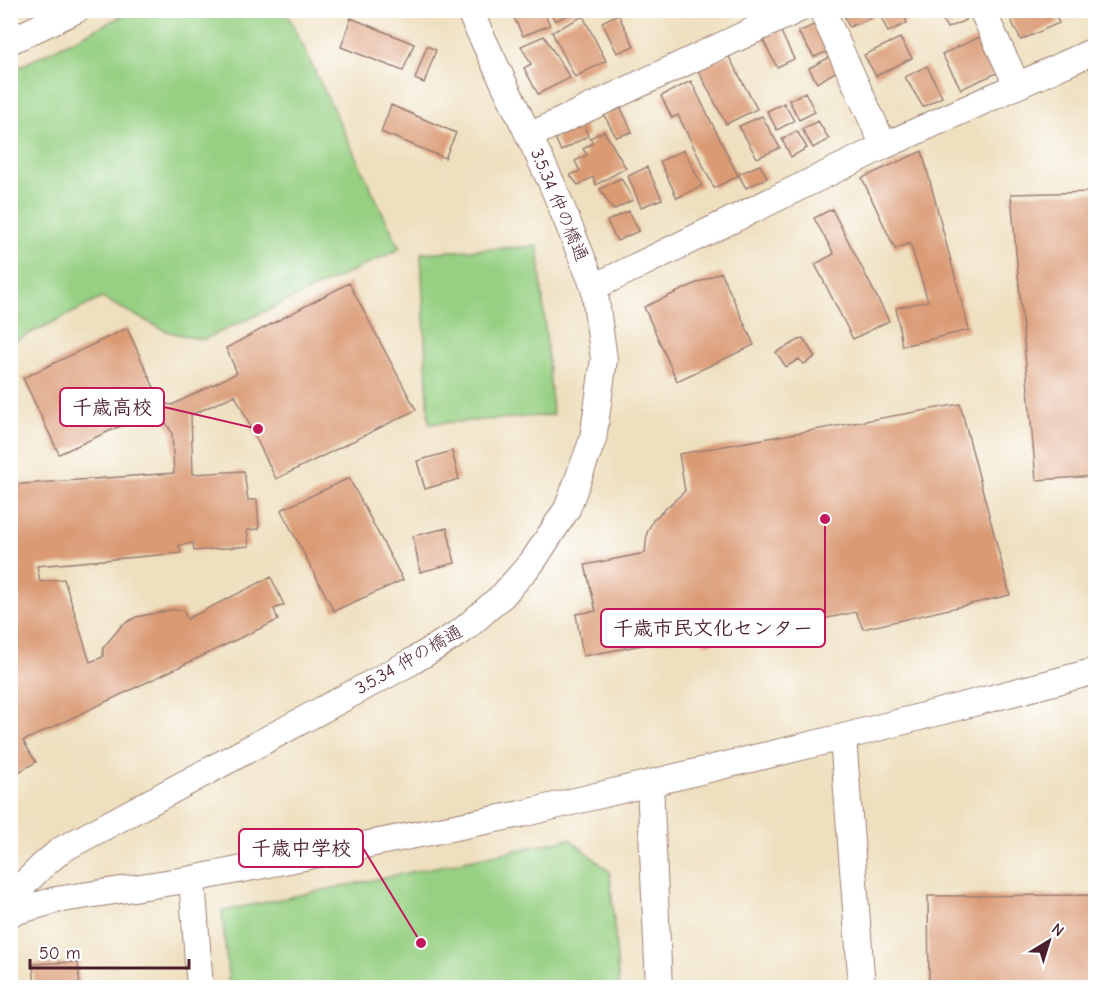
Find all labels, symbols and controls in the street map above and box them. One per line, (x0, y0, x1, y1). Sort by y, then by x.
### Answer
street label: 3.5.34 仲の橋通 (526, 146, 592, 264)
callout: 千歳高校 (60, 388, 164, 426)
text: 千歳高校 (72, 396, 152, 419)
callout: 千歳市民文化センター (601, 609, 825, 647)
text: 千歳市民文化センター (613, 617, 813, 640)
street label: 3.5.34 仲の橋通 (352, 621, 466, 699)
callout: 千歳中学校 (239, 829, 363, 867)
text: 千歳中学校 (251, 837, 351, 860)
north arrow (1019, 911, 1079, 971)
text: N (1048, 920, 1067, 940)
scale bar (30, 932, 189, 970)
text: 50 m (39, 943, 81, 964)

